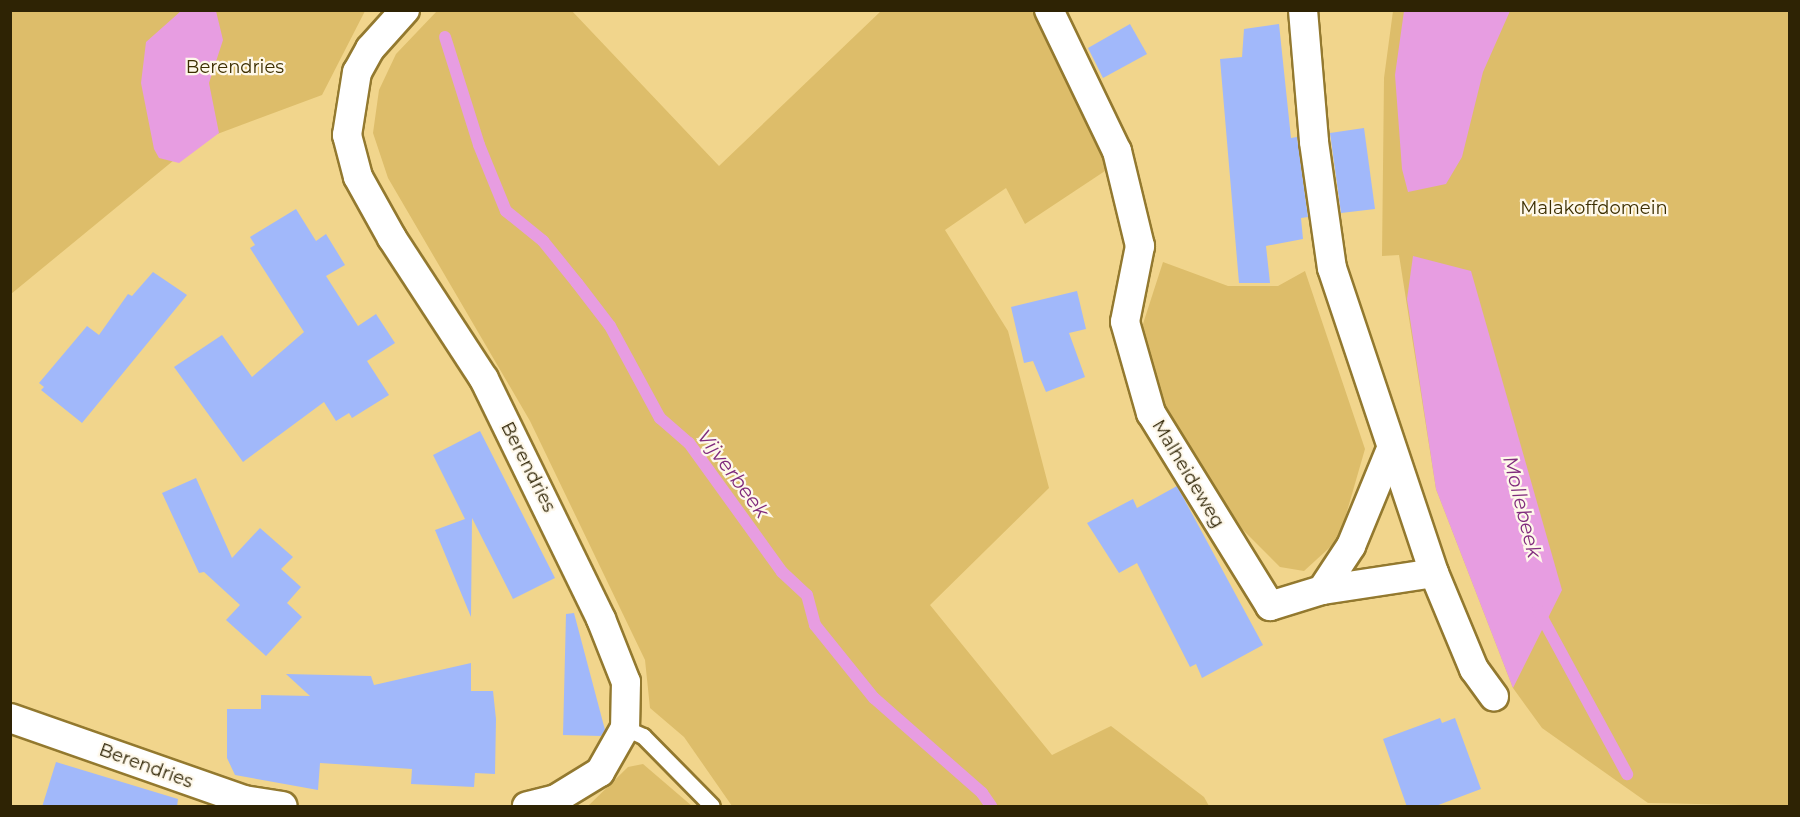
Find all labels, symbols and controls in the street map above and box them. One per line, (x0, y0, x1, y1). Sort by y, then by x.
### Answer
park label: Berendries (186, 56, 284, 78)
park label: Malakoffdomein (1520, 197, 1668, 219)
street label: Malheideweg (1147, 416, 1229, 532)
street label: Berendries (496, 418, 560, 516)
water label: Vijverbeek (692, 425, 774, 523)
water label: Mollebeek (1498, 454, 1546, 560)
street label: Berendries (96, 739, 196, 793)

